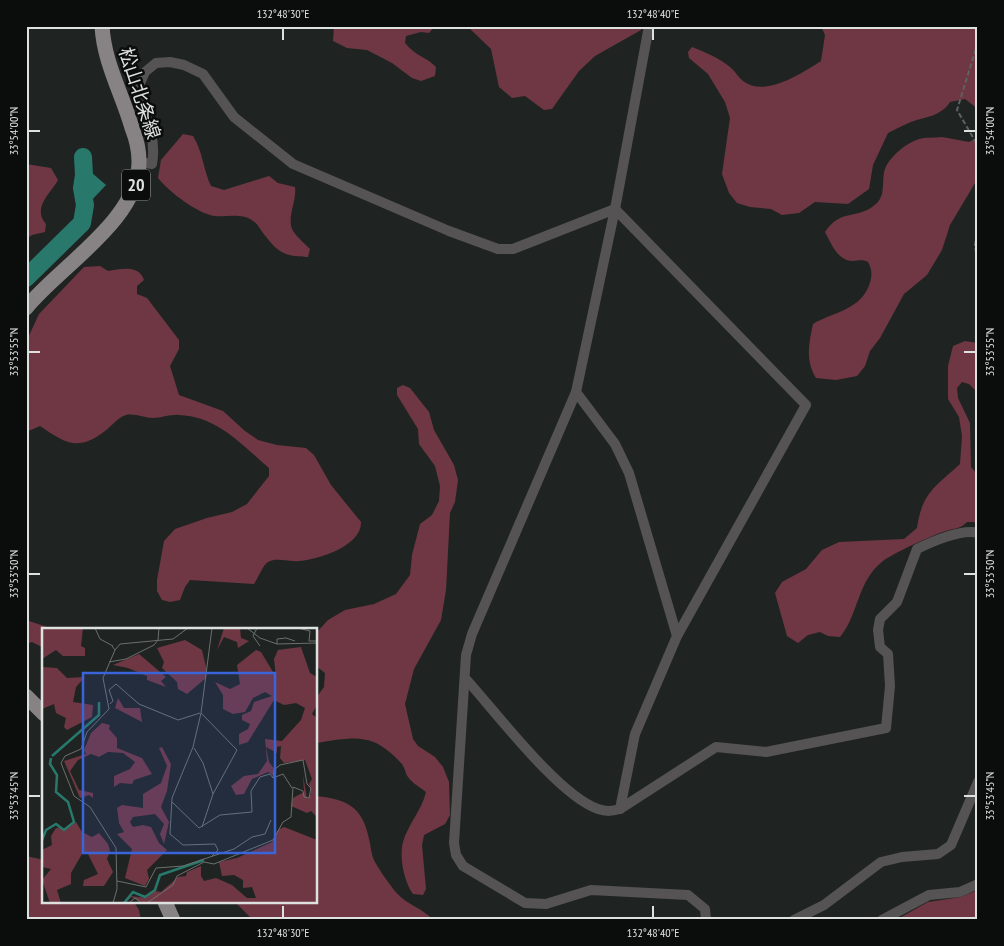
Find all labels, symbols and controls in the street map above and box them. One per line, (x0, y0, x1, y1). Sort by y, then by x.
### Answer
text: 132°48'30"E (257, 6, 309, 21)
text: 132°48'40"E (627, 6, 679, 21)
street label: 松山北条線 (114, 44, 166, 142)
text: 33°54'00"N (6, 107, 21, 155)
text: 33°54'00"N (982, 107, 997, 155)
road number: 20 (122, 170, 150, 200)
text: 33°53'55"N (6, 328, 21, 376)
text: 33°53'55"N (982, 328, 997, 376)
text: 33°53'50"N (6, 550, 21, 598)
text: 33°53'50"N (982, 550, 997, 598)
inset map (42, 628, 318, 904)
text: 33°53'45"N (6, 772, 21, 820)
text: 33°53'45"N (982, 772, 997, 820)
text: 132°48'30"E (257, 925, 309, 940)
text: 132°48'40"E (627, 925, 679, 940)

